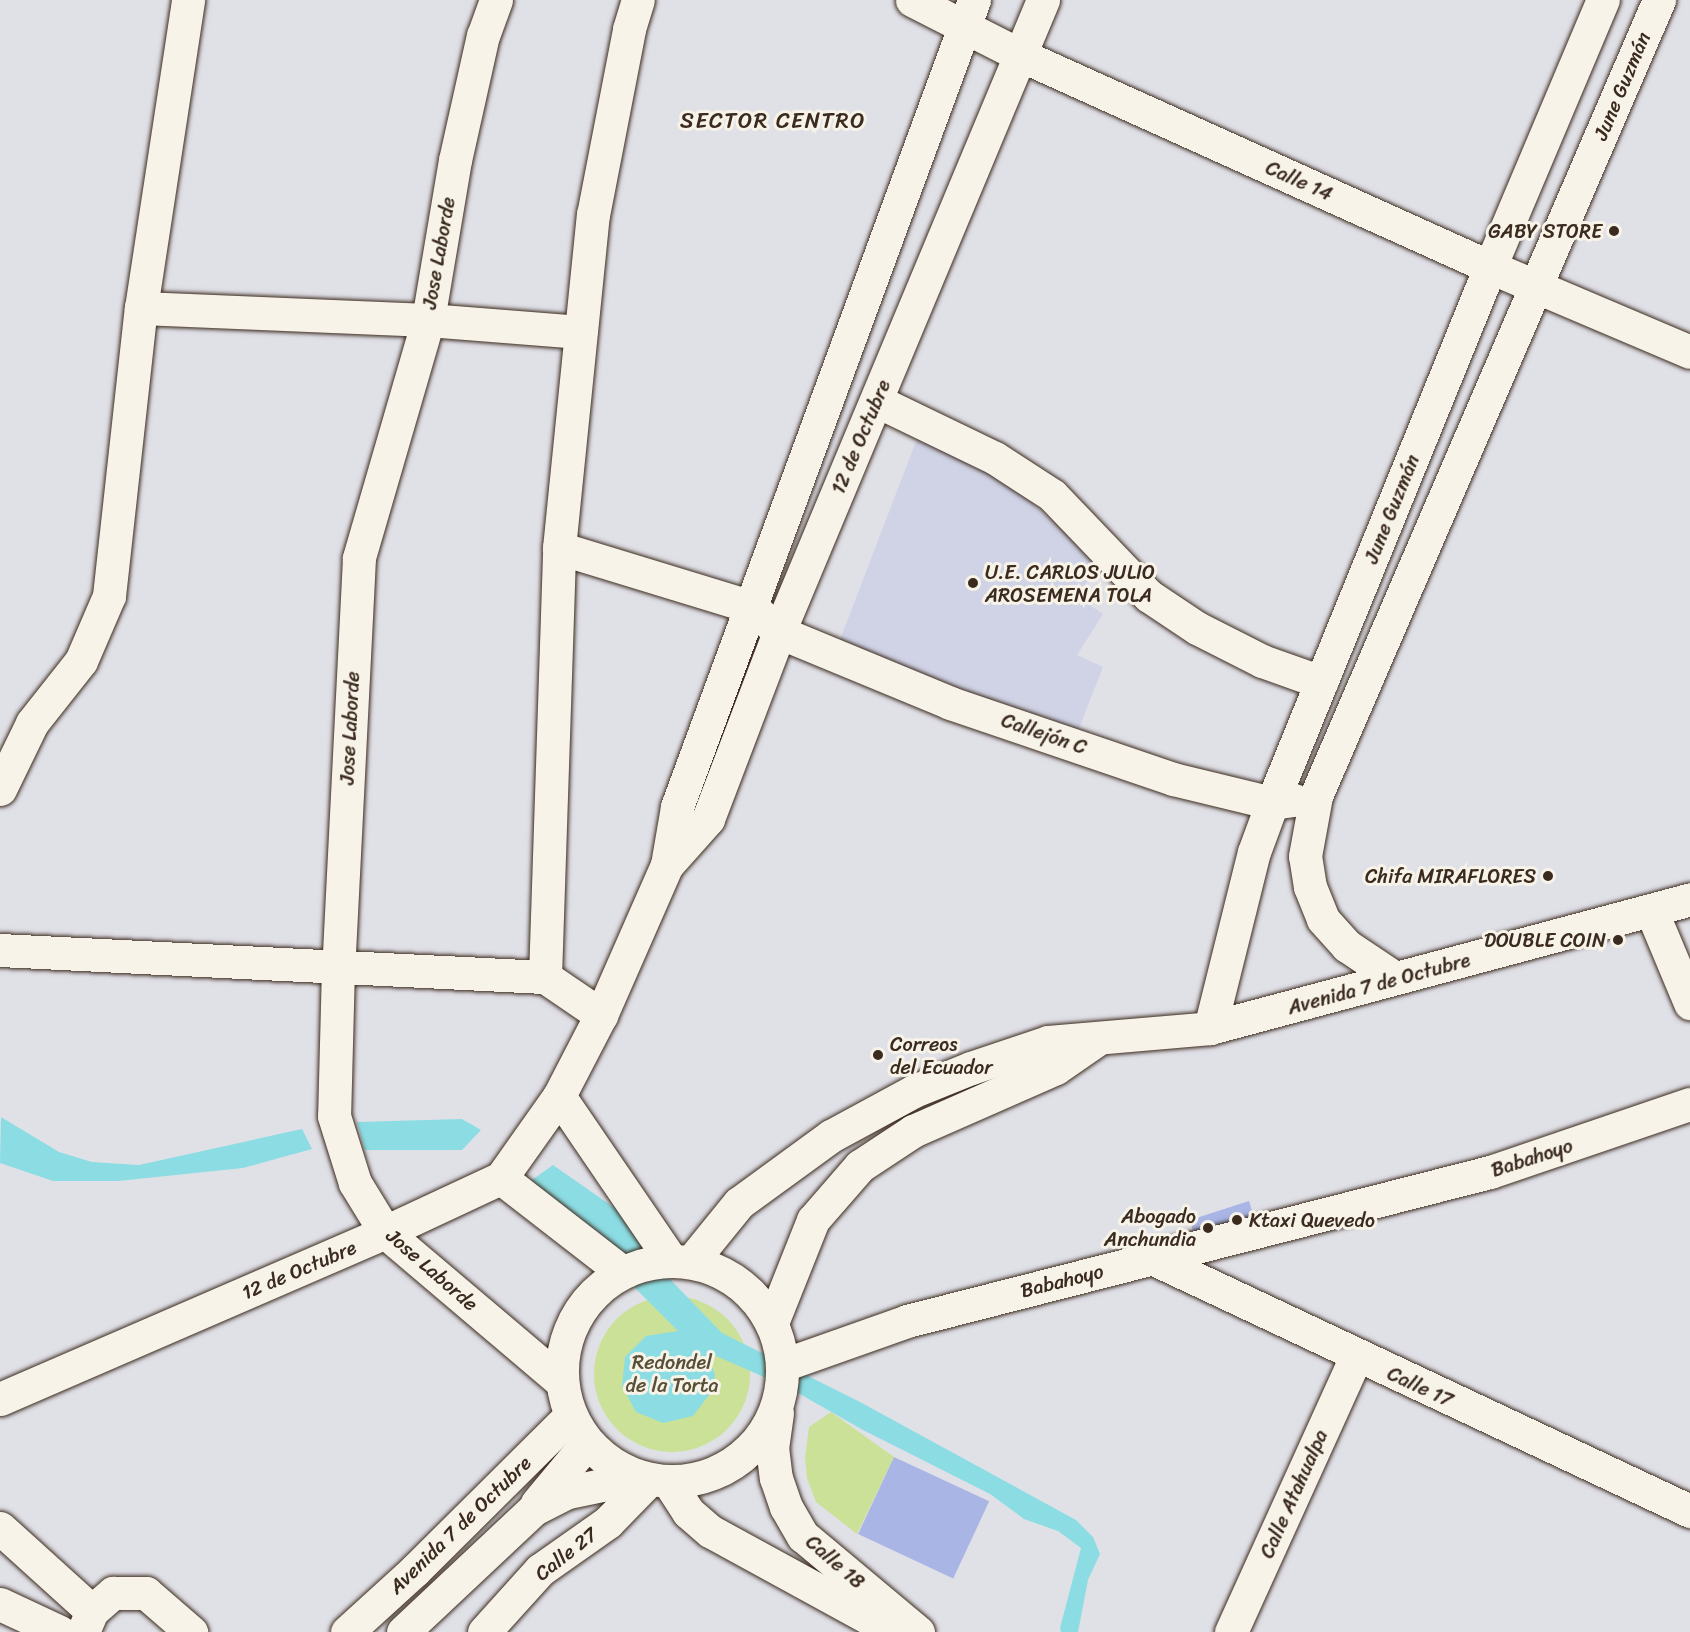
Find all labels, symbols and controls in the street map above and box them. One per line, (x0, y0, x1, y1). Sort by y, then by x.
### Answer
street label: June Guzmán (1588, 28, 1656, 144)
district label: SECTOR CENTRO (681, 108, 865, 134)
street label: Calle 14 (1262, 156, 1336, 206)
street label: Jose Laborde (417, 195, 461, 311)
place label: GABY STORE (1488, 219, 1602, 243)
marker: GABY STORE (1607, 224, 1621, 238)
street label: 12 de Octubre (826, 376, 896, 498)
street label: June Guzmán (1359, 451, 1425, 567)
place label: U.E. CARLOS JULIO AROSEMENA TOLA (985, 560, 1155, 607)
marker: U.E. CARLOS JULIO AROSEMENA TOLA (966, 576, 980, 590)
street label: Jose Laborde (335, 671, 365, 785)
street label: Callejón C (998, 708, 1090, 760)
place label: Chifa MIRAFLORES (1367, 864, 1536, 888)
marker: Chifa MIRAFLORES (1541, 869, 1555, 883)
place label: DOUBLE COIN (1484, 928, 1606, 952)
marker: DOUBLE COIN (1611, 933, 1625, 947)
street label: Avenida 7 de Octubre (1285, 948, 1473, 1020)
place label: Correos del Ecuador (890, 1032, 992, 1079)
marker: Correos del Ecuador (871, 1048, 885, 1062)
street label: Babahoyo (1488, 1134, 1576, 1182)
place label: Abogado Anchundia (1104, 1204, 1196, 1251)
place label: Ktaxi Quevedo (1249, 1208, 1374, 1232)
marker: Ktaxi Quevedo (1230, 1213, 1244, 1227)
marker: Abogado Anchundia (1201, 1221, 1215, 1235)
street label: Jose Laborde (381, 1224, 483, 1316)
street label: 12 de Octubre (238, 1235, 360, 1305)
street label: Babahoyo (1018, 1259, 1106, 1303)
park label: Redondel de la Torta (625, 1351, 719, 1398)
street label: Calle 17 (1383, 1361, 1457, 1413)
street label: Calle Atahualpa (1255, 1426, 1333, 1562)
street label: Avenida 7 de Octubre (384, 1451, 536, 1599)
street label: Calle 27 (530, 1522, 602, 1586)
street label: Calle 18 (801, 1530, 869, 1594)

